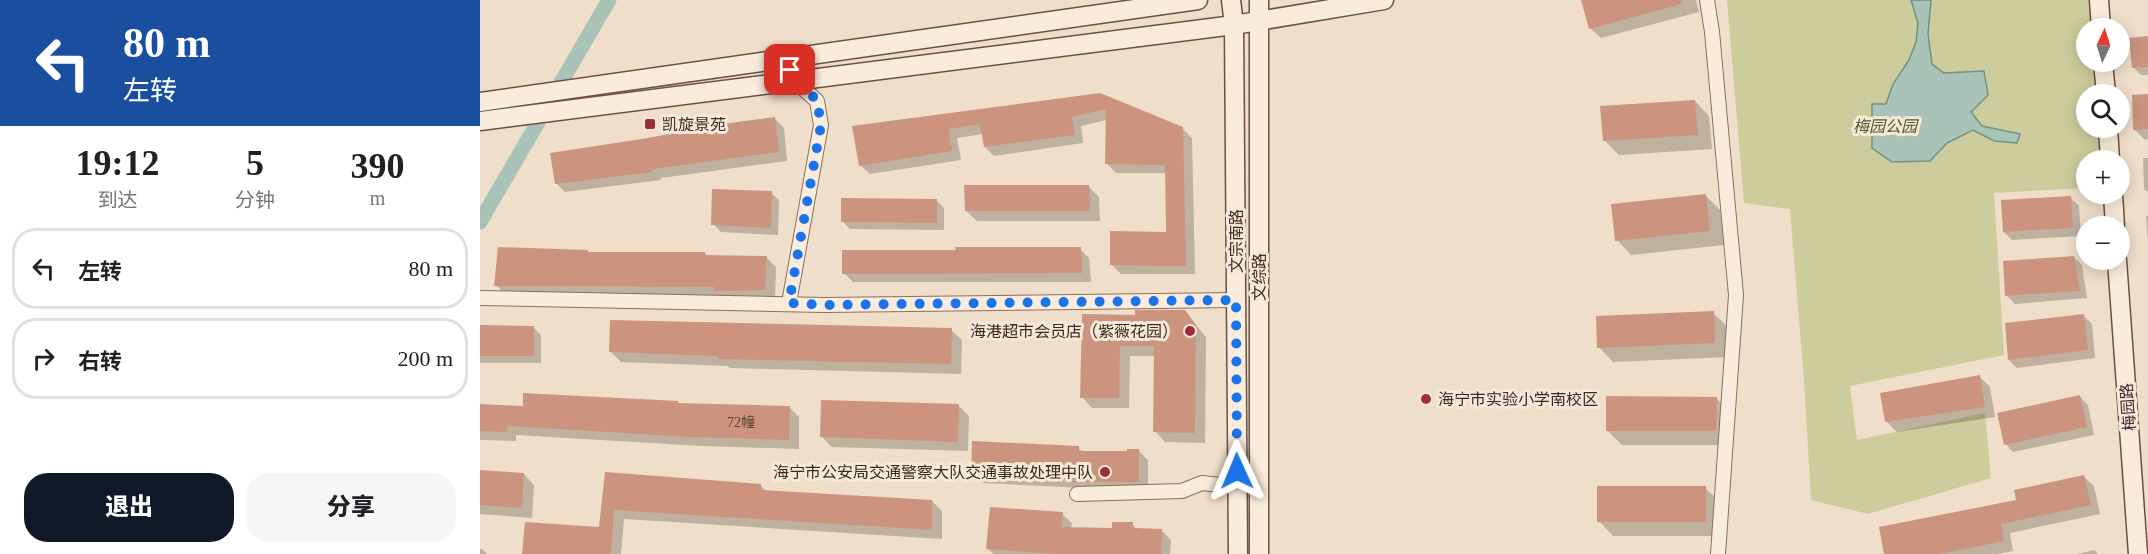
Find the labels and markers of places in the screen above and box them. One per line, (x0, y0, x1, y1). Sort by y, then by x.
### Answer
pin (764, 44, 815, 95)
place label: 凯旋景苑 (662, 116, 726, 133)
marker: 凯旋景苑 (643, 117, 657, 131)
place label: 海港超市会员店（紫薇花园） (970, 323, 1178, 340)
marker: 海港超市会员店（紫薇花园） (1183, 324, 1197, 338)
place label: 海宁市实验小学南校区 (1438, 391, 1598, 408)
marker: 海宁市实验小学南校区 (1419, 392, 1433, 406)
place label: 海宁市公安局交通警察大队交通事故处理中队 (773, 464, 1093, 481)
marker: 海宁市公安局交通警察大队交通事故处理中队 (1098, 465, 1112, 479)

